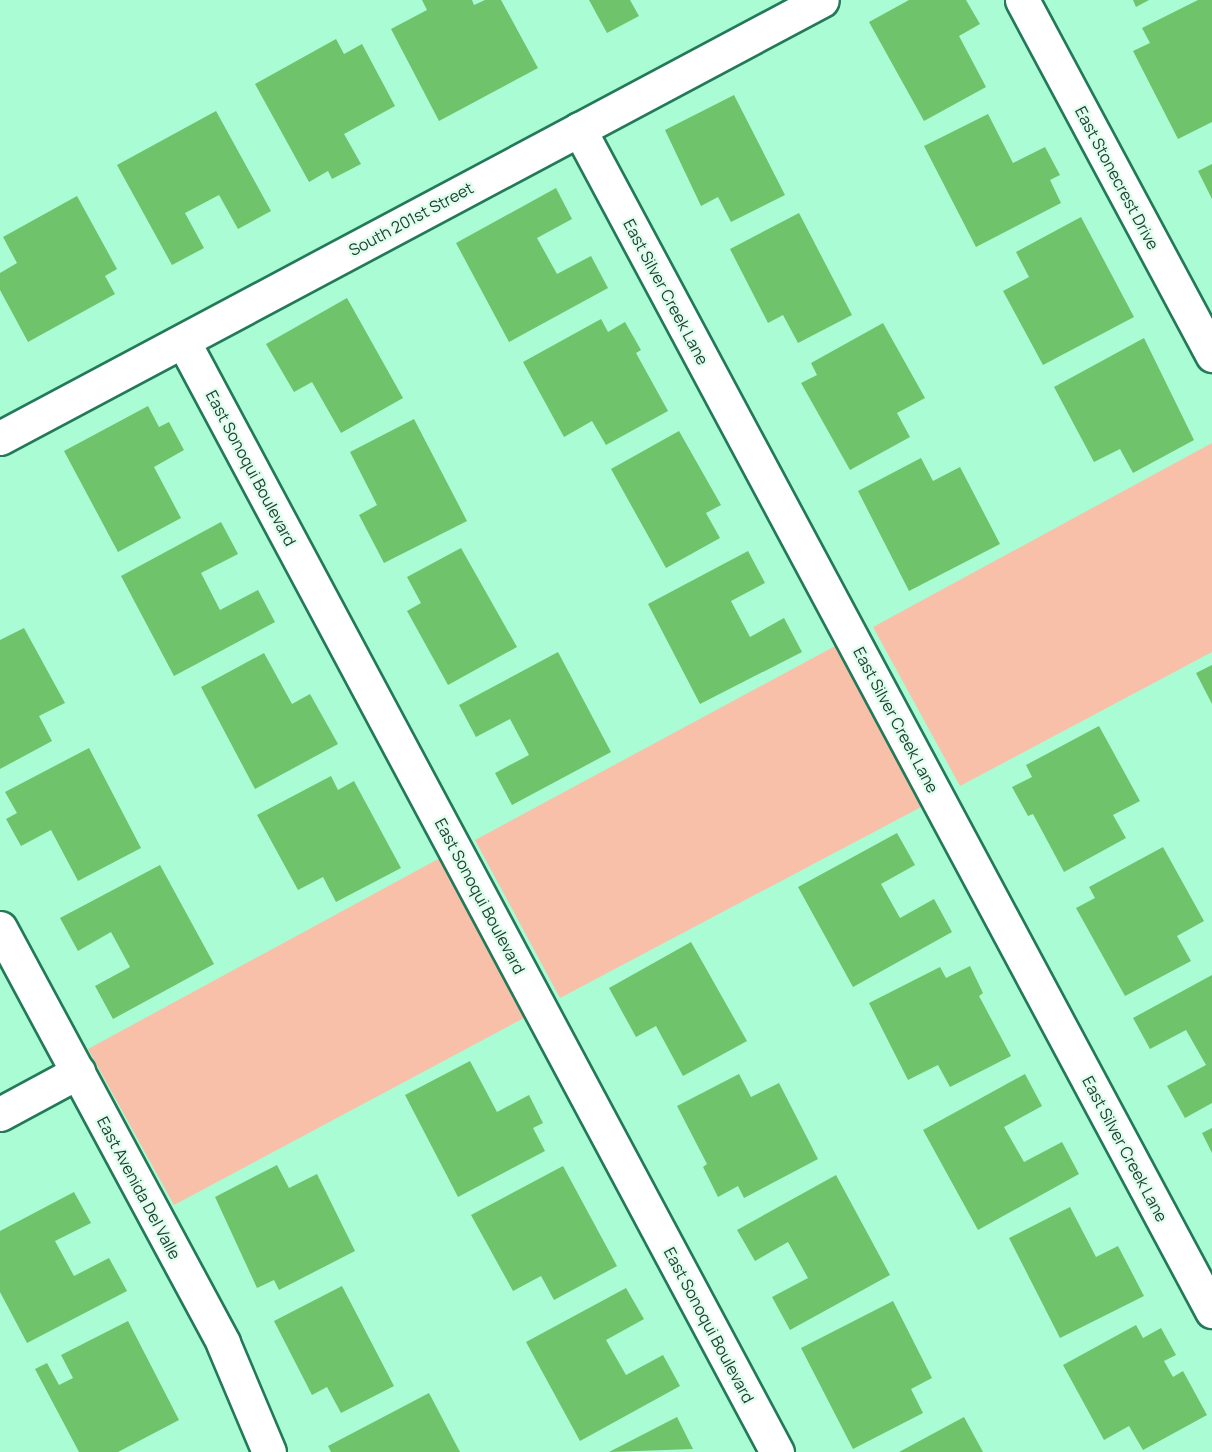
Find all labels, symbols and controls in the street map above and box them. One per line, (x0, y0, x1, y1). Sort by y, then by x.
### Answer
street label: East Stonecrest Drive (1071, 103, 1163, 253)
street label: South 201st Street (346, 178, 476, 260)
street label: East Silver Creek Lane (619, 216, 713, 368)
street label: East Sonoqui Boulevard (202, 387, 300, 549)
street label: East Silver Creek Lane (849, 644, 943, 796)
street label: East Sonoqui Boulevard (431, 815, 529, 977)
street label: East Silver Creek Lane (1078, 1073, 1172, 1225)
street label: East Avenida Del Valle (93, 1113, 185, 1263)
street label: East Sonoqui Boulevard (660, 1244, 758, 1406)

